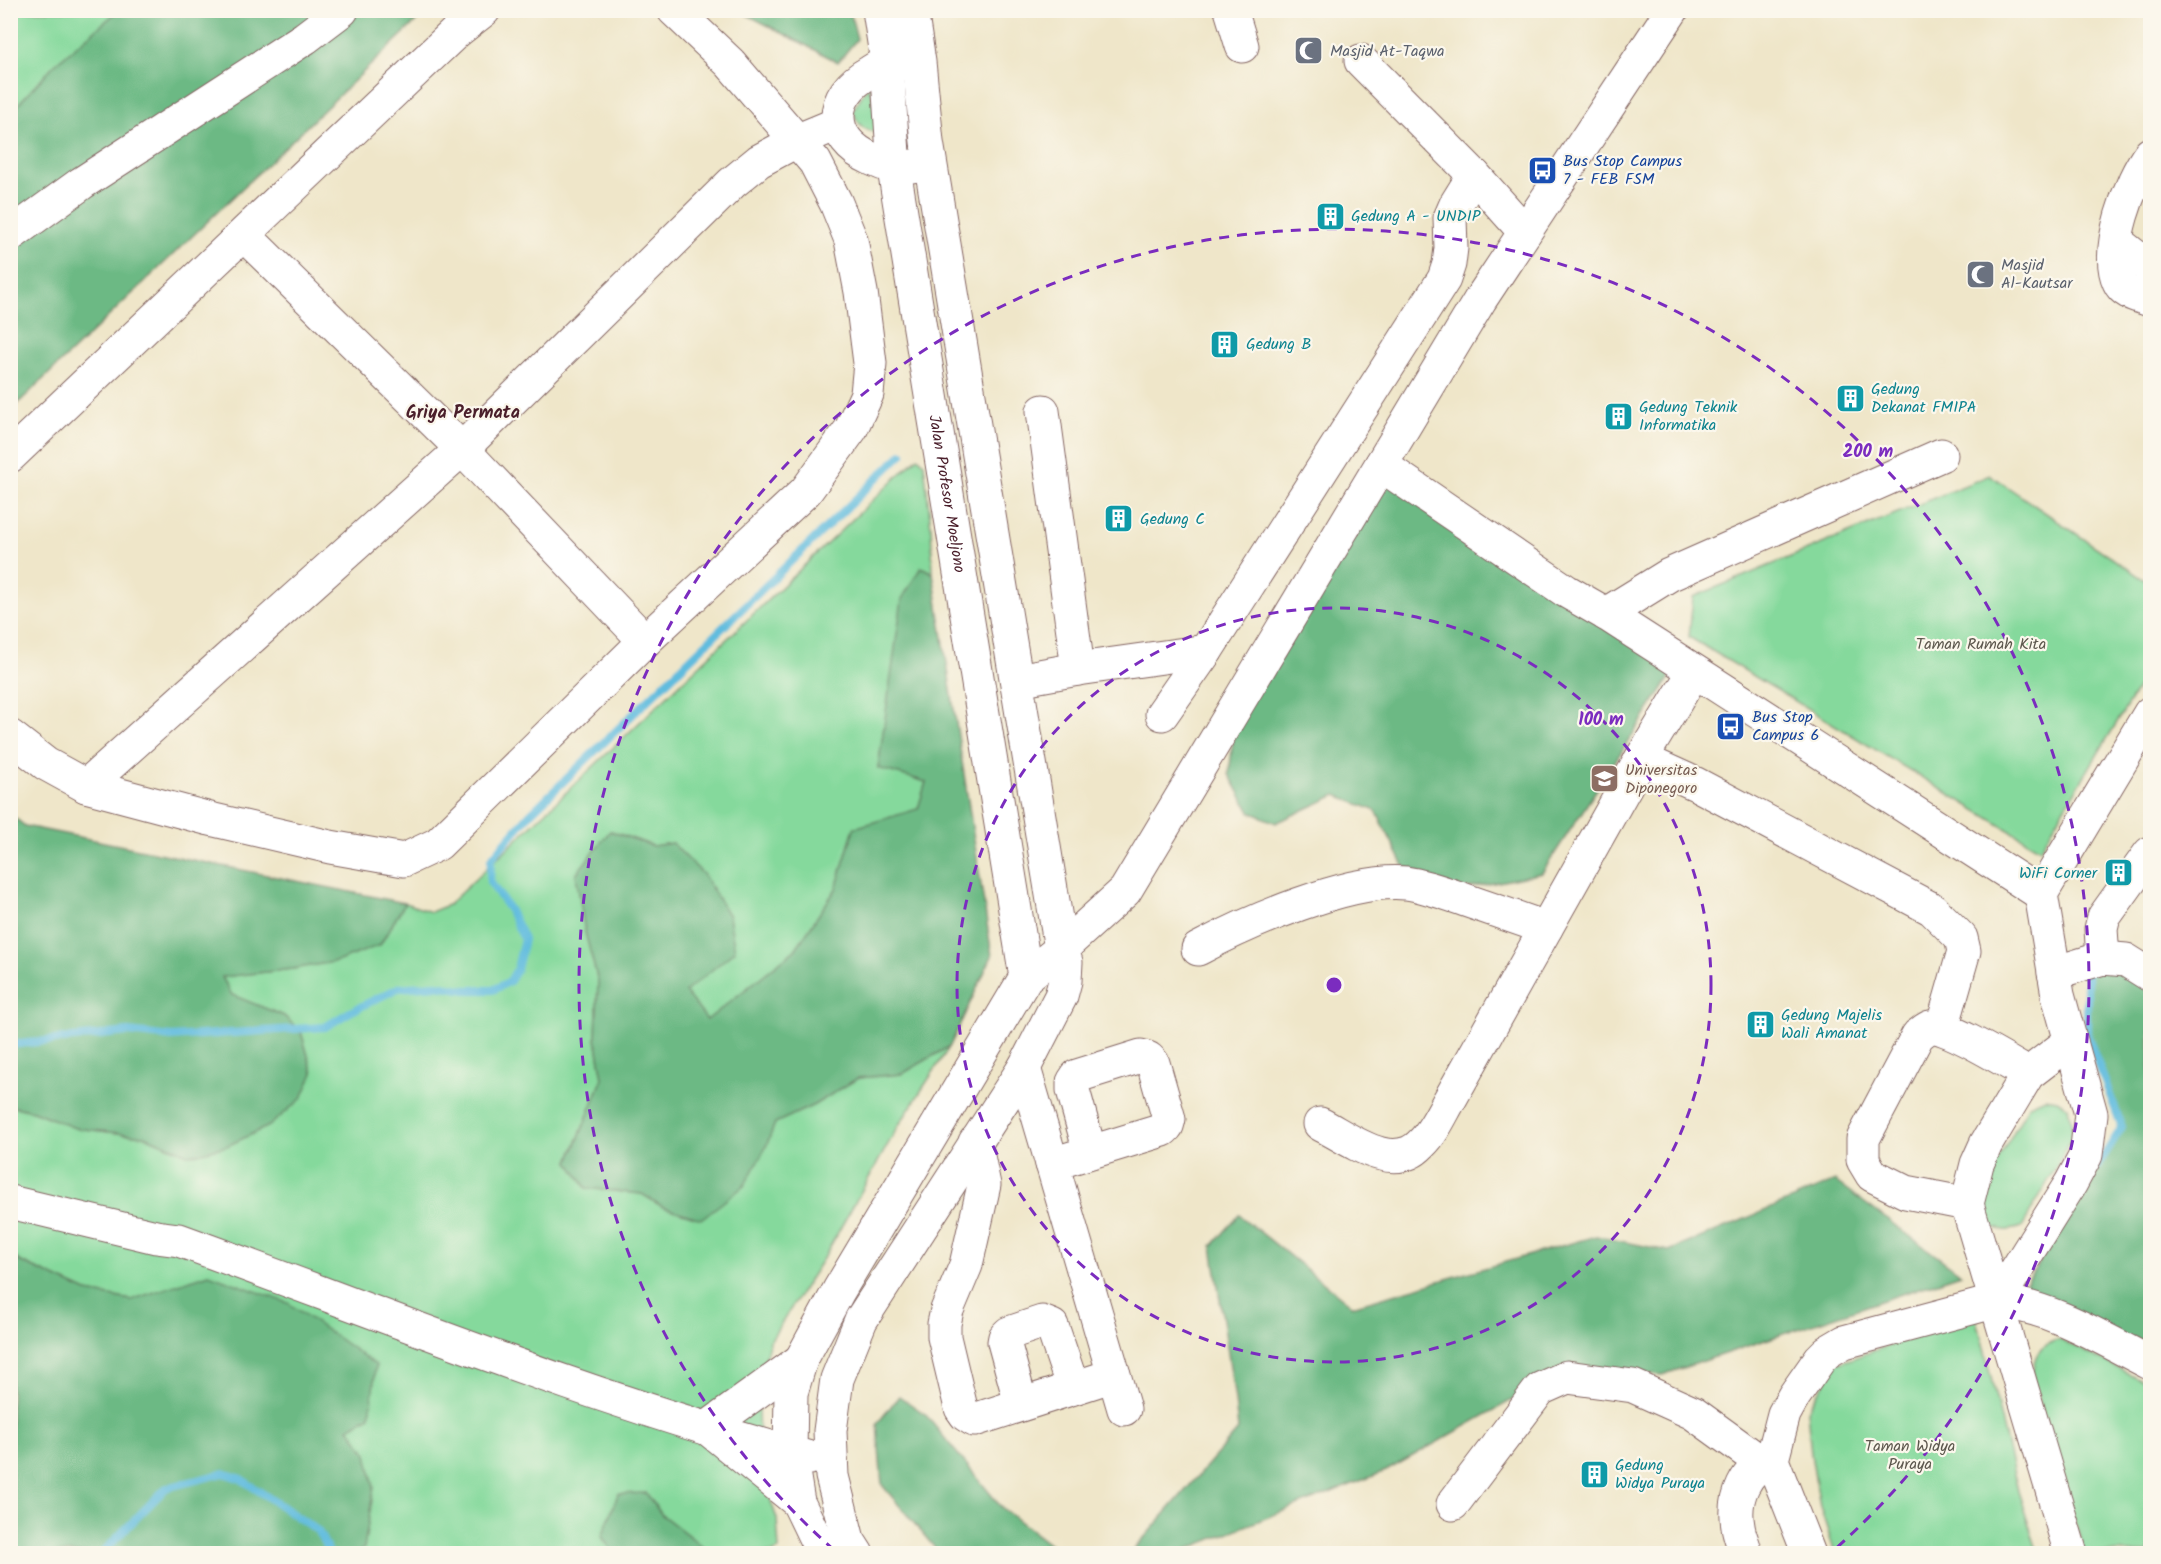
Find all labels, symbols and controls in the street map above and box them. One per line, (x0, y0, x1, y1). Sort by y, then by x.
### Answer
mosque icon: Masjid At-Taqwa (1293, 35, 1325, 67)
place label: Masjid At-Taqwa (1330, 39, 1444, 64)
place label: Bus Stop Campus 7 - FEB FSM (1563, 149, 1682, 192)
bus stop icon: Bus Stop Campus 7 - FEB FSM (1526, 154, 1558, 186)
building icon: Gedung A - UNDIP (1314, 200, 1346, 232)
place label: Gedung A - UNDIP (1351, 204, 1481, 229)
place label: Masjid Al-Kautsar (2001, 253, 2074, 296)
mosque icon: Masjid Al-Kautsar (1964, 258, 1996, 290)
building icon: Gedung B (1209, 328, 1241, 360)
place label: Gedung B (1246, 332, 1311, 357)
place label: Gedung Dekanat FMIPA (1871, 377, 1977, 420)
building icon: Gedung Dekanat FMIPA (1834, 382, 1866, 414)
place label: Gedung Teknik Informatika (1639, 395, 1738, 438)
district label: Griya Permata (406, 399, 520, 428)
building icon: Gedung Teknik Informatika (1602, 400, 1634, 432)
street label: Jalan Profesor Moeljono (922, 413, 972, 575)
text: 200 m (1843, 438, 1894, 467)
building icon: Gedung C (1103, 503, 1135, 535)
place label: Gedung C (1140, 507, 1205, 532)
park label: Taman Rumah Kita (1916, 632, 2046, 657)
place label: Bus Stop Campus 6 (1752, 705, 1819, 748)
text: 100 m (1578, 706, 1624, 735)
bus stop icon: Bus Stop Campus 6 (1715, 710, 1747, 742)
place label: Universitas Diponegoro (1625, 758, 1697, 801)
school or university icon: Universitas Diponegoro (1588, 763, 1620, 795)
building icon: WiFi Corner (2102, 857, 2134, 889)
place label: WiFi Corner (2019, 861, 2099, 886)
centre of rings (1324, 975, 1344, 995)
place label: Gedung Majelis Wali Amanat (1781, 1003, 1882, 1046)
building icon: Gedung Majelis Wali Amanat (1744, 1008, 1776, 1040)
park label: Taman Widya Puraya (1865, 1434, 1955, 1477)
place label: Gedung Widya Puraya (1615, 1453, 1705, 1496)
building icon: Gedung Widya Puraya (1578, 1458, 1610, 1490)

